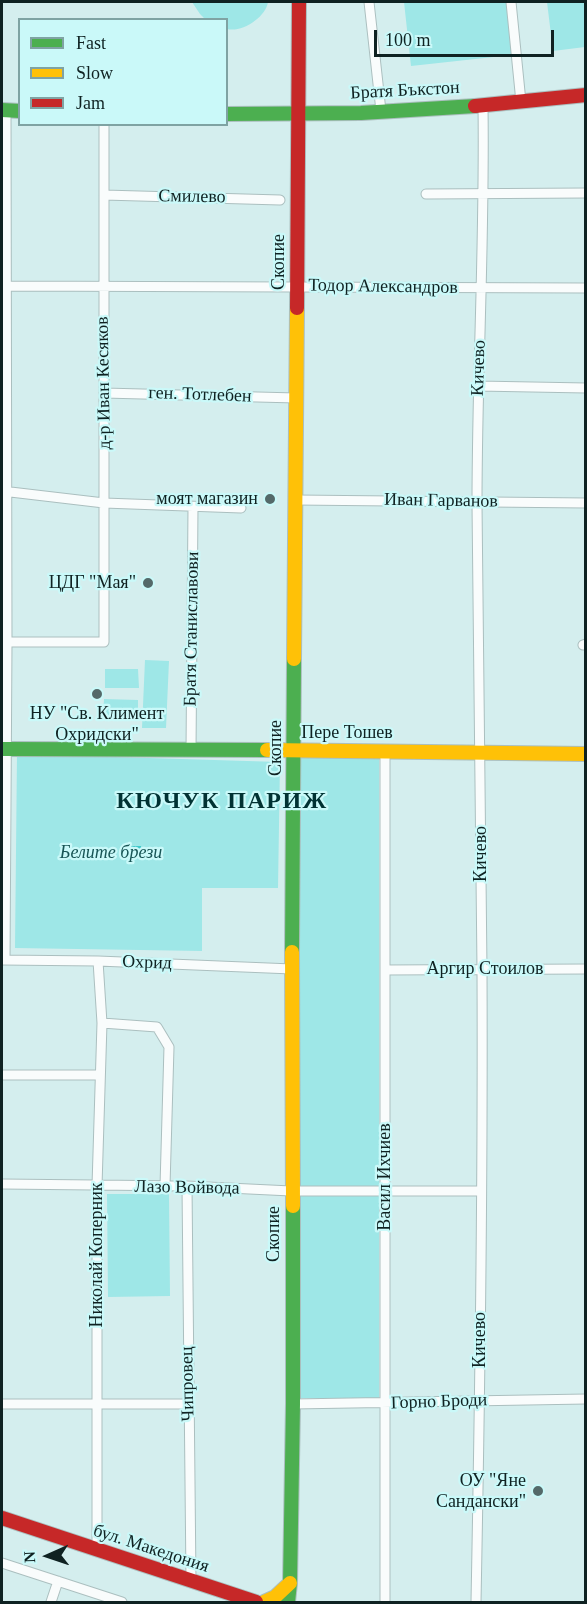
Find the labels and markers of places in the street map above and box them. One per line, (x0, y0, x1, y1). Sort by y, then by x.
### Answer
place label: моят магазин (156, 488, 258, 510)
marker: моят магазин (263, 492, 277, 506)
place label: ЦДГ "Мая" (49, 572, 136, 594)
marker: ЦДГ "Мая" (141, 576, 155, 590)
marker: НУ "Св. Климент Охридски" (90, 687, 104, 701)
place label: НУ "Св. Климент Охридски" (30, 703, 164, 746)
place label: ОУ "Яне Сандански" (436, 1470, 526, 1512)
marker: ОУ "Яне Сандански" (531, 1484, 545, 1498)

